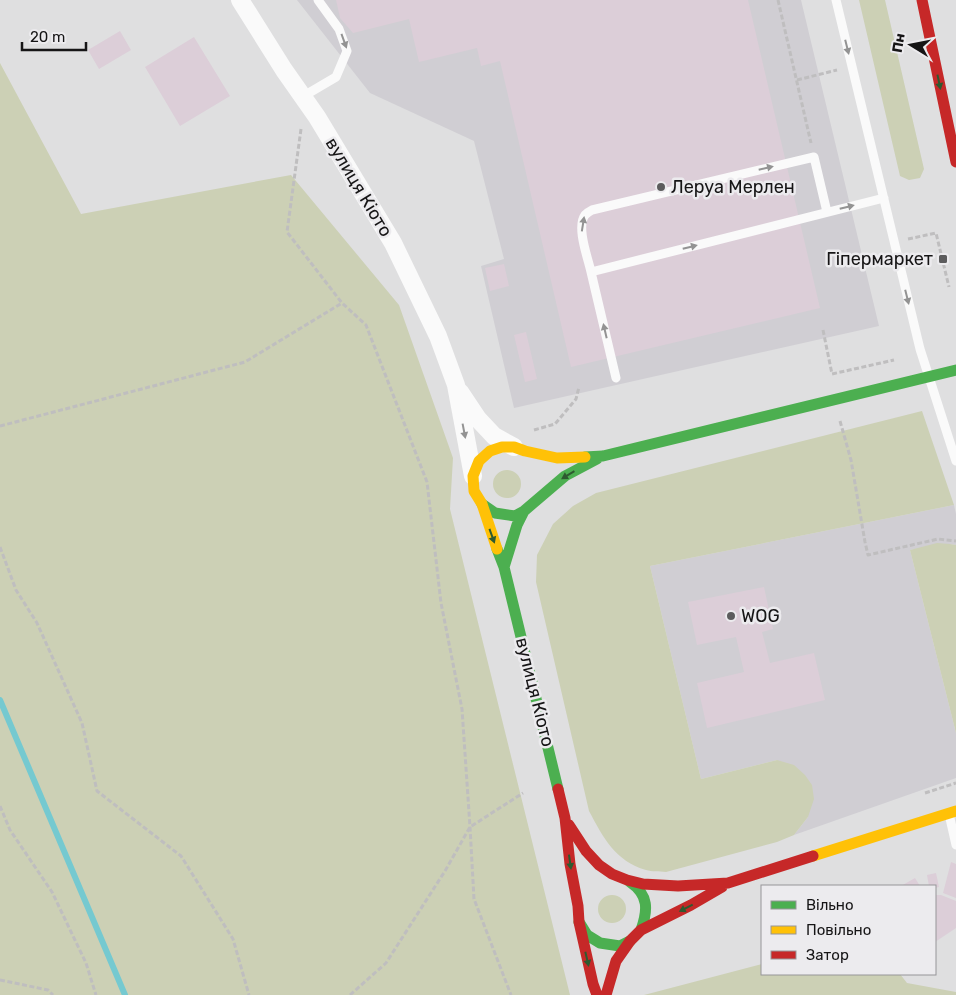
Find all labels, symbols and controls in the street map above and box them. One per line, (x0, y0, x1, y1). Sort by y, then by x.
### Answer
scale bar (22, 20, 86, 52)
north arrow (886, 20, 936, 70)
text: 20 m (30, 28, 65, 46)
text: Пн (889, 32, 909, 54)
one-way arrow (340, 34, 348, 49)
one-way arrow (843, 40, 851, 55)
one-way arrow (935, 74, 943, 90)
street label: вулиця Кіото (321, 133, 397, 241)
one-way arrow (759, 164, 774, 172)
place label: Леруа Мерлен (671, 176, 795, 198)
marker: Леруа Мерлен (655, 181, 667, 193)
one-way arrow (840, 203, 855, 211)
one-way arrow (580, 216, 588, 232)
one-way arrow (682, 243, 697, 251)
place label: Гіпермаркет (826, 248, 933, 270)
marker: Гіпермаркет (937, 253, 949, 265)
one-way arrow (903, 289, 911, 304)
one-way arrow (601, 323, 609, 338)
one-way arrow (461, 423, 469, 439)
one-way arrow (561, 471, 574, 480)
one-way arrow (488, 529, 496, 544)
place label: WOG (741, 605, 780, 627)
marker: WOG (725, 610, 737, 622)
street label: вулиця Кіото (511, 635, 559, 749)
one-way arrow (566, 854, 574, 870)
legend (761, 885, 936, 975)
text: Вільно (806, 896, 854, 914)
one-way arrow (679, 904, 693, 912)
text: Повільно (806, 921, 871, 939)
text: Затор (806, 946, 849, 964)
one-way arrow (583, 951, 591, 966)

